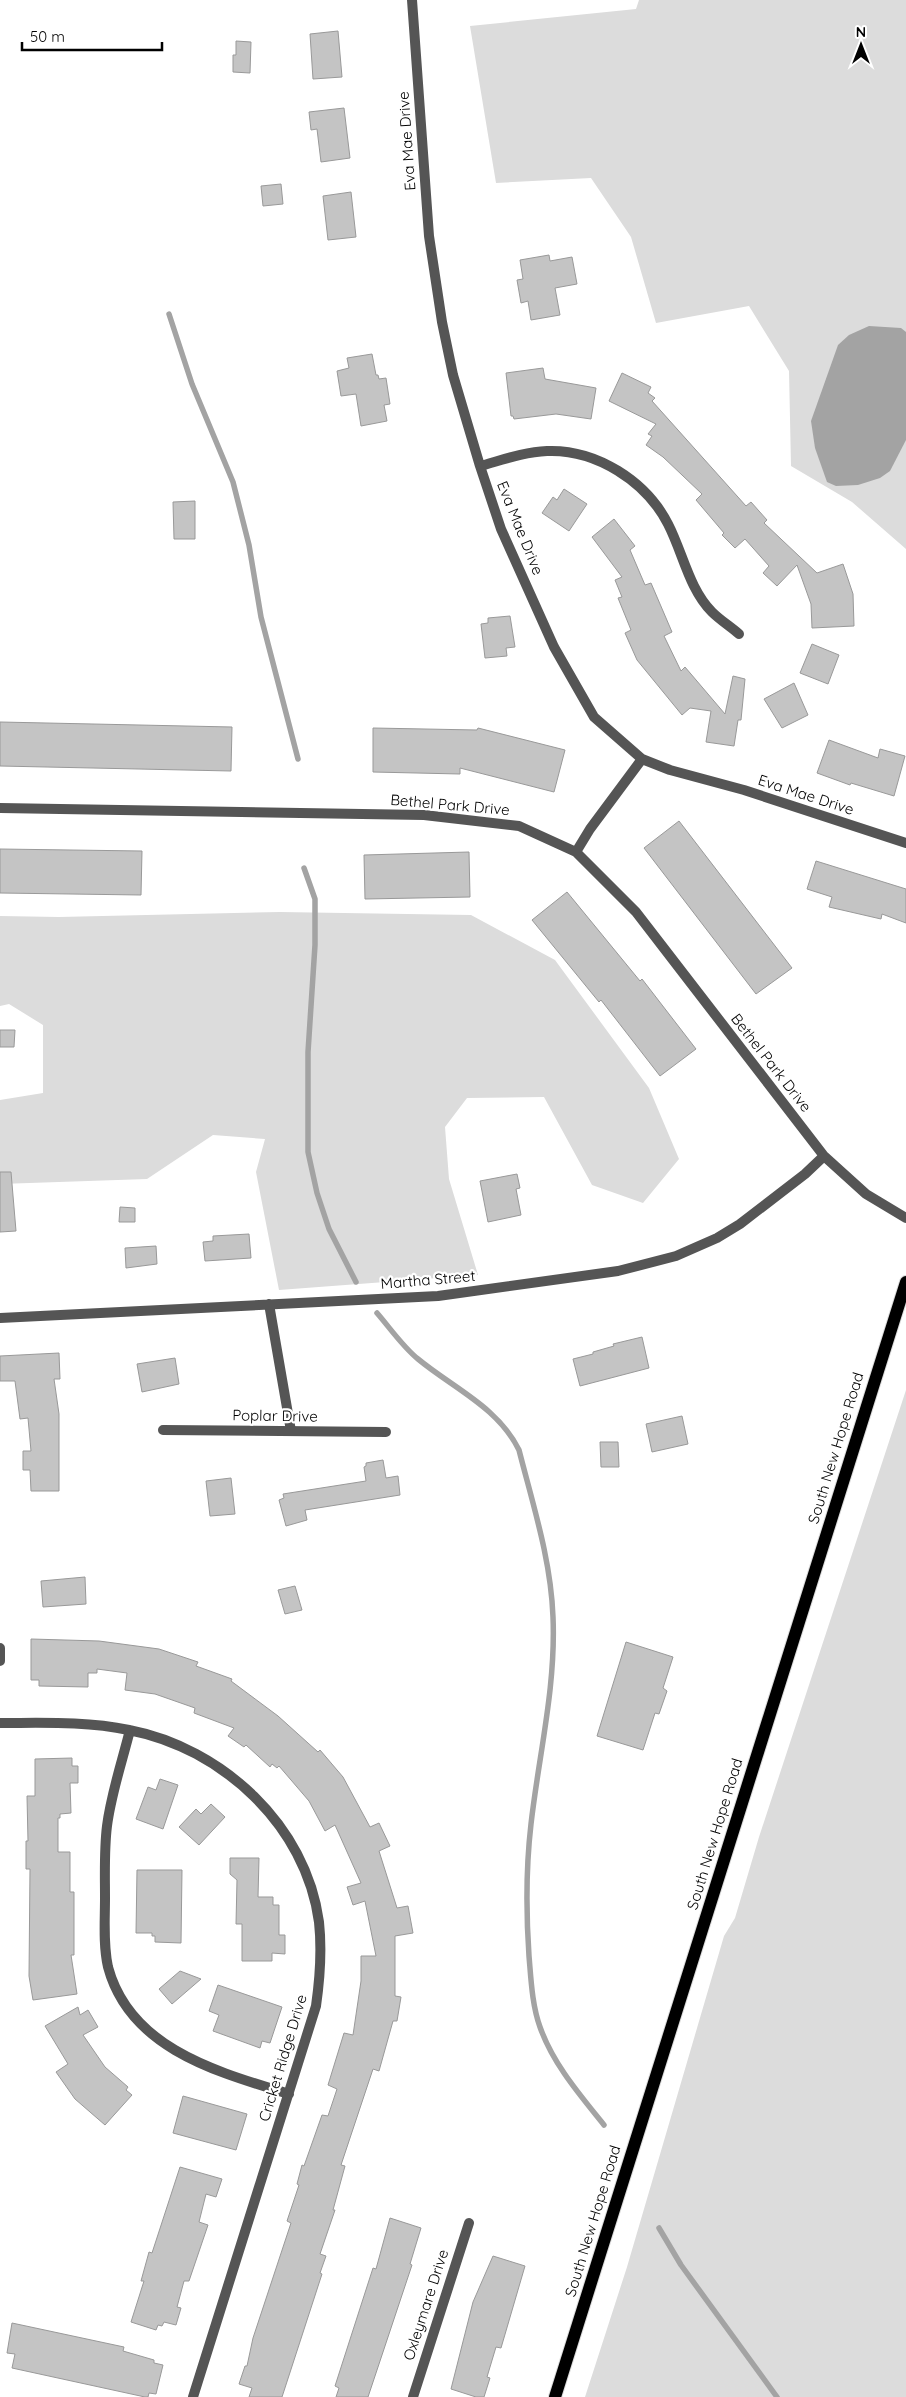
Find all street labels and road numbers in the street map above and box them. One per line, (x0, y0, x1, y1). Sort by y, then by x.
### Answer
street label: Eva Mae Drive (394, 91, 419, 191)
street label: Eva Mae Drive (493, 478, 548, 578)
street label: Eva Mae Drive (756, 770, 856, 819)
street label: Bethel Park Drive (390, 790, 511, 819)
street label: Bethel Park Drive (727, 1010, 816, 1116)
street label: Martha Street (380, 1266, 476, 1293)
street label: South New Hope Road (803, 1370, 868, 1526)
street label: Poplar Drive (232, 1405, 318, 1426)
street label: South New Hope Road (682, 1756, 747, 1912)
street label: Cricket Ridge Drive (254, 1992, 311, 2124)
street label: South New Hope Road (560, 2143, 625, 2299)
street label: Oxleymare Drive (399, 2247, 452, 2363)

